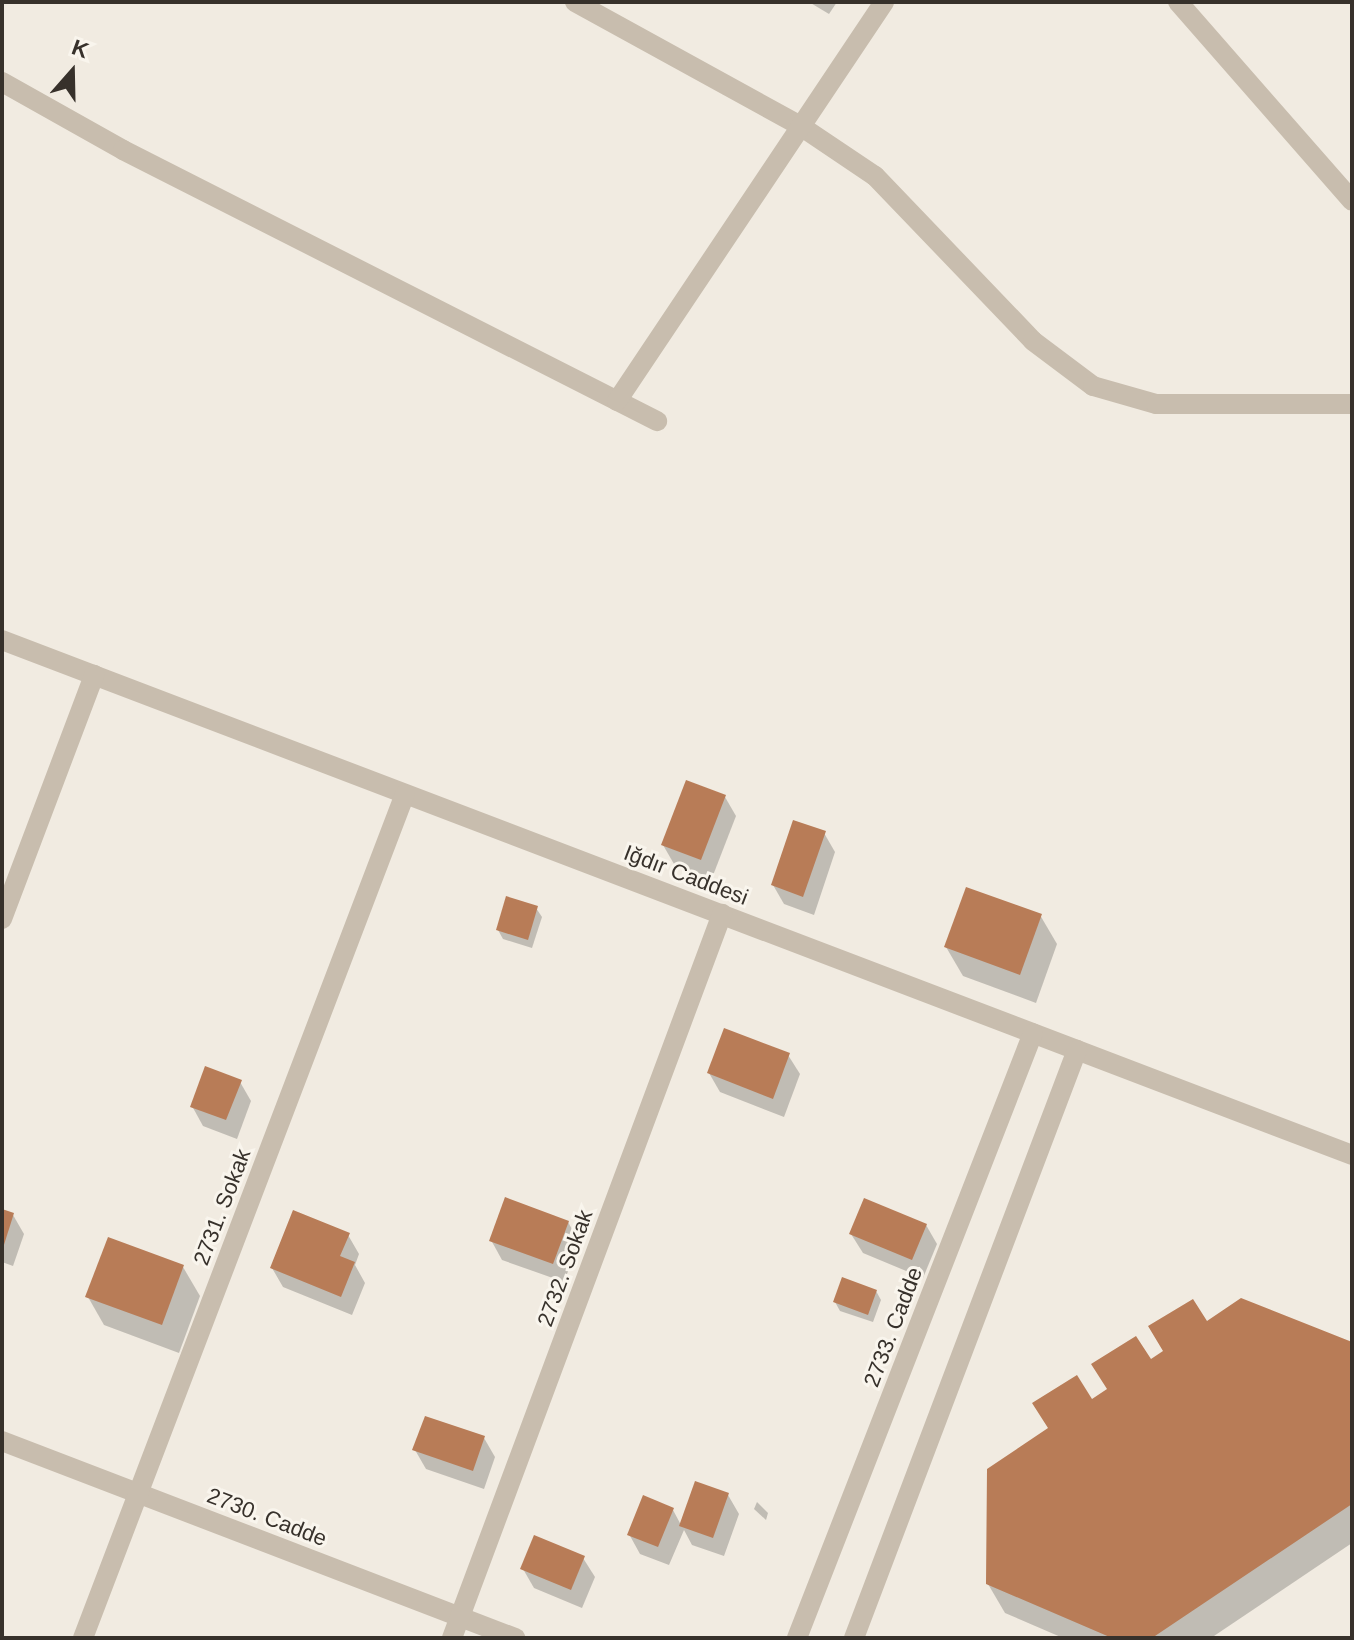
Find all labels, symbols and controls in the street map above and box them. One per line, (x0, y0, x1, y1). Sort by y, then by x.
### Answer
north arrow (32, 32, 112, 112)
text: K (69, 35, 92, 63)
street label: Iğdır Caddesi (620, 839, 752, 911)
street label: 2731. Sokak (188, 1145, 256, 1269)
street label: 2732. Sokak (532, 1206, 598, 1330)
street label: 2733. Cadde (858, 1263, 928, 1391)
street label: 2730. Cadde (203, 1482, 331, 1552)

